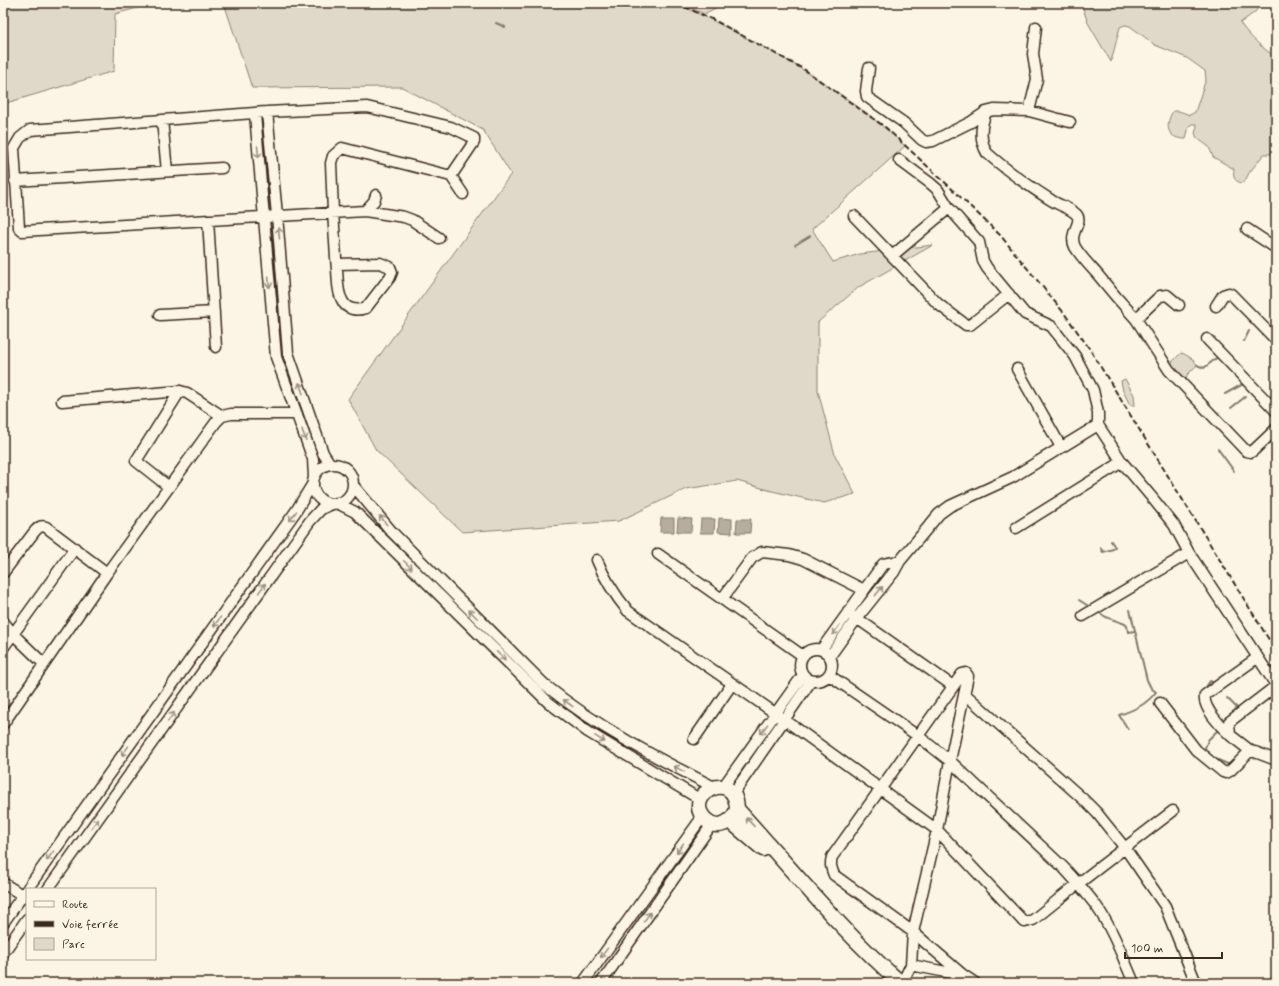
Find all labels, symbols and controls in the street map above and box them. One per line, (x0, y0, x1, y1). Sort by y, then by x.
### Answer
one-way arrow (255, 145, 262, 158)
one-way arrow (275, 227, 282, 240)
one-way arrow (266, 275, 273, 288)
one-way arrow (296, 383, 304, 395)
one-way arrow (301, 428, 309, 440)
one-way arrow (289, 510, 297, 521)
one-way arrow (379, 515, 387, 526)
one-way arrow (403, 560, 413, 570)
one-way arrow (258, 583, 266, 594)
one-way arrow (874, 586, 883, 597)
one-way arrow (468, 609, 478, 619)
one-way arrow (213, 616, 221, 627)
one-way arrow (831, 624, 840, 635)
one-way arrow (496, 651, 506, 661)
one-way arrow (562, 699, 573, 707)
one-way arrow (166, 712, 175, 723)
one-way arrow (760, 724, 768, 735)
one-way arrow (594, 736, 606, 744)
one-way arrow (121, 745, 129, 756)
one-way arrow (674, 765, 686, 772)
one-way arrow (745, 817, 754, 828)
one-way arrow (91, 818, 99, 829)
one-way arrow (676, 842, 684, 853)
one-way arrow (46, 851, 54, 862)
legend (26, 888, 156, 960)
text: Route (62, 897, 88, 913)
one-way arrow (643, 911, 651, 922)
text: Voie ferrée (62, 917, 119, 933)
scale bar (1125, 934, 1222, 960)
text: Parc (62, 937, 85, 953)
text: 100 m (1131, 941, 1163, 957)
one-way arrow (600, 948, 608, 959)

